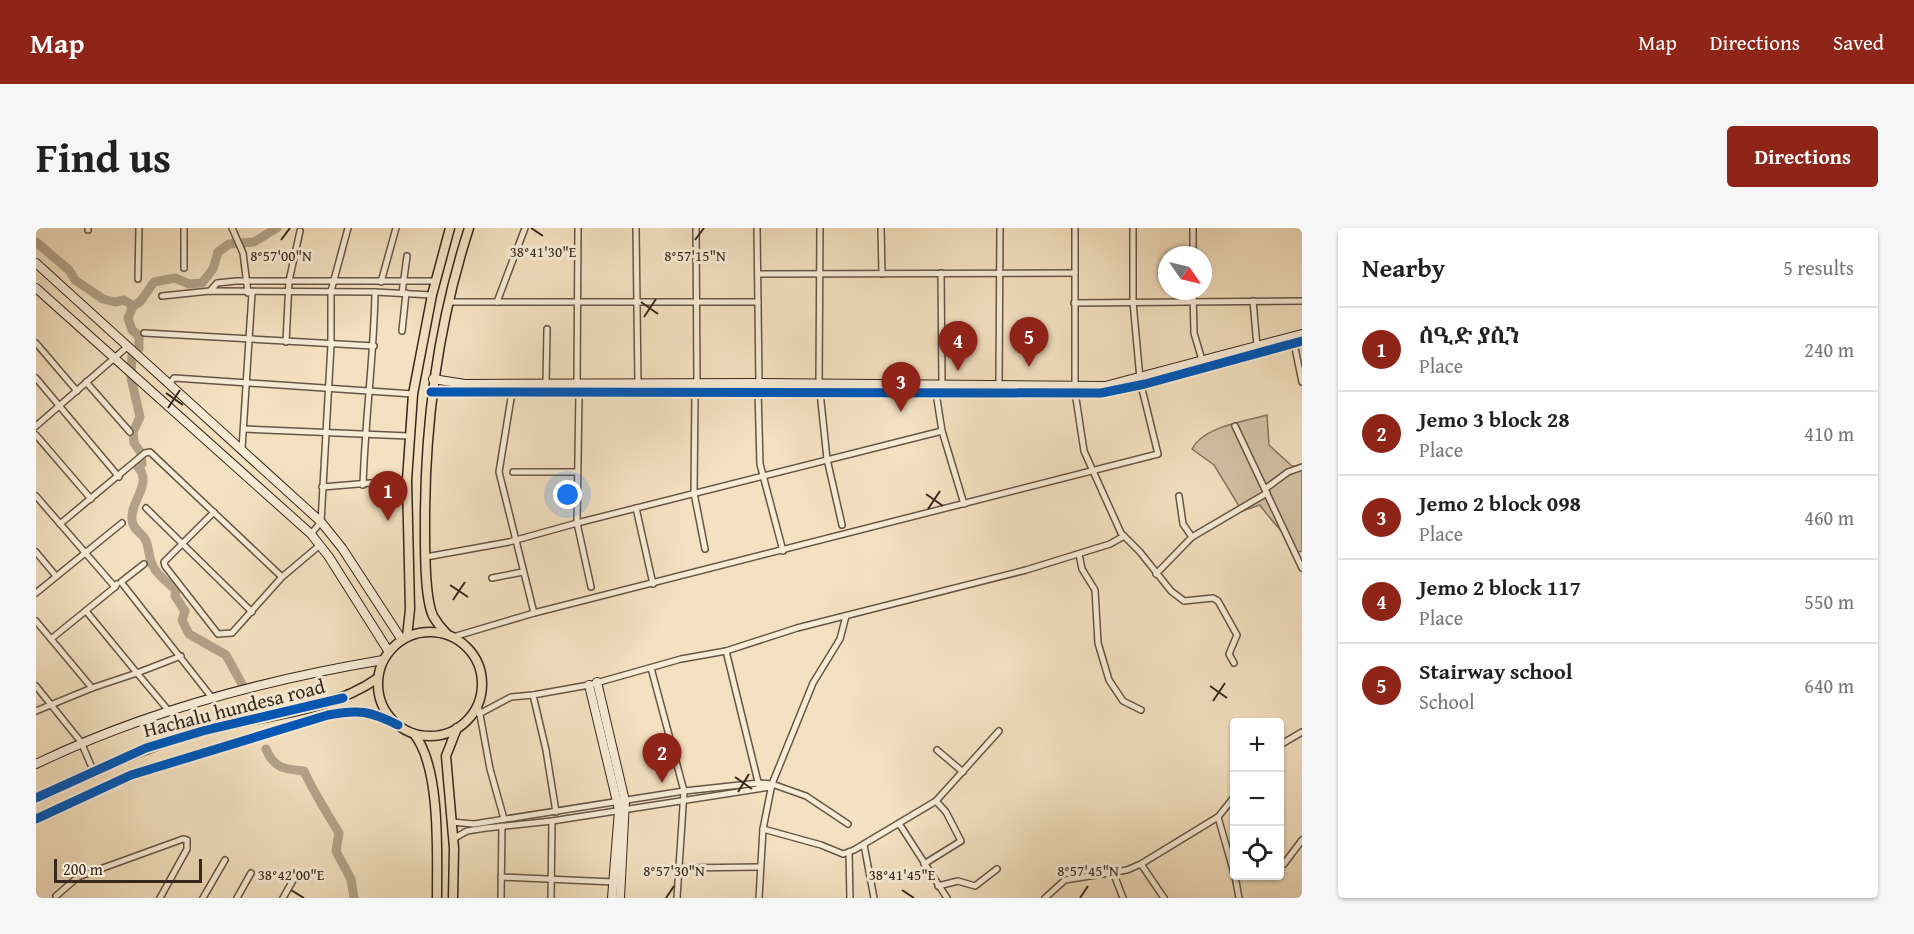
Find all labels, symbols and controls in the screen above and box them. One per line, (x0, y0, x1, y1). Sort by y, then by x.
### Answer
text: Map (30, 22, 84, 63)
text: Map (1638, 27, 1677, 58)
text: Directions (1710, 27, 1800, 58)
text: Saved (1833, 27, 1884, 58)
text: Find us (36, 126, 171, 187)
button: Directions (1727, 126, 1878, 187)
text: 38°41'30"E (510, 241, 577, 262)
text: 8°57'00"N (250, 245, 312, 266)
text: 8°57'15"N (664, 245, 726, 266)
north arrow (1158, 246, 1212, 300)
text: Nearby (1362, 248, 1445, 287)
text: 5 results (1783, 253, 1854, 282)
pin: 5 (1010, 318, 1048, 367)
text: ሰዒድ ያሲን (1419, 319, 1520, 351)
pin: 4 (938, 322, 978, 371)
text: 1 (1376, 335, 1387, 364)
text: 240 m (1804, 335, 1854, 364)
text: Place (1419, 351, 1463, 380)
pin: 3 (882, 362, 920, 412)
text: Jemo 3 block 28 (1419, 403, 1570, 435)
text: 2 (1376, 419, 1387, 448)
text: 410 m (1804, 419, 1854, 448)
text: Place (1419, 435, 1463, 464)
pin: 1 (368, 472, 408, 521)
your location (553, 480, 582, 509)
text: Jemo 2 block 098 (1419, 487, 1581, 519)
text: 3 (1376, 503, 1387, 532)
text: 460 m (1804, 503, 1854, 532)
text: Place (1419, 519, 1463, 548)
text: Jemo 2 block 117 (1419, 571, 1581, 603)
text: 4 (1376, 587, 1387, 616)
text: 550 m (1804, 587, 1854, 616)
text: Place (1419, 603, 1463, 632)
text: Stairway school (1419, 655, 1573, 687)
street label: Hachalu hundesa road (140, 671, 328, 744)
text: 5 (1376, 671, 1387, 700)
text: 640 m (1804, 671, 1854, 700)
text: School (1419, 687, 1475, 716)
map controls (1230, 718, 1284, 880)
button: + (1230, 718, 1284, 772)
pin: 2 (642, 734, 682, 783)
button: − (1230, 772, 1284, 826)
button: locate (1230, 826, 1284, 880)
scale bar (54, 856, 202, 884)
text: 200 m (63, 857, 103, 881)
text: 8°57'30"N (643, 860, 705, 881)
text: 8°57'45"N (1057, 860, 1119, 881)
text: 38°42'00"E (258, 864, 325, 885)
text: 38°41'45"E (869, 864, 936, 885)

